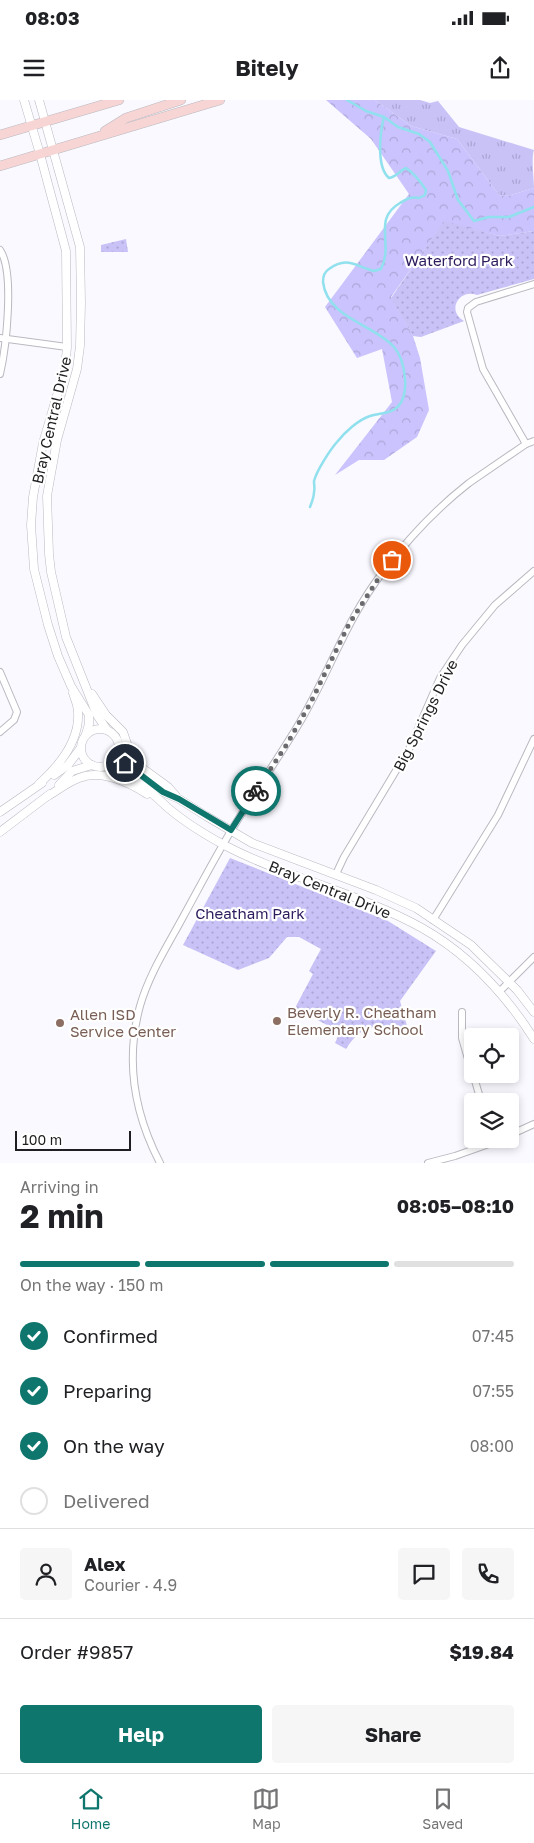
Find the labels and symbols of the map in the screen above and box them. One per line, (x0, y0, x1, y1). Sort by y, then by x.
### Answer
park label: Waterford Park (405, 251, 514, 269)
street label: Bray Central Drive (28, 354, 74, 485)
pin (371, 539, 413, 581)
street label: Big Springs Drive (389, 656, 461, 774)
pin (104, 742, 146, 784)
courier (231, 766, 281, 816)
street label: Bray Central Drive (266, 856, 394, 922)
park label: Cheatham Park (195, 904, 305, 922)
place label: Beverly R. Cheatham Elementary School (287, 1003, 437, 1038)
place label: Allen ISD Service Center (70, 1005, 176, 1040)
marker: Beverly R. Cheatham Elementary School (271, 1015, 283, 1027)
marker: Allen ISD Service Center (54, 1017, 66, 1029)
scale bar (15, 1128, 131, 1151)

